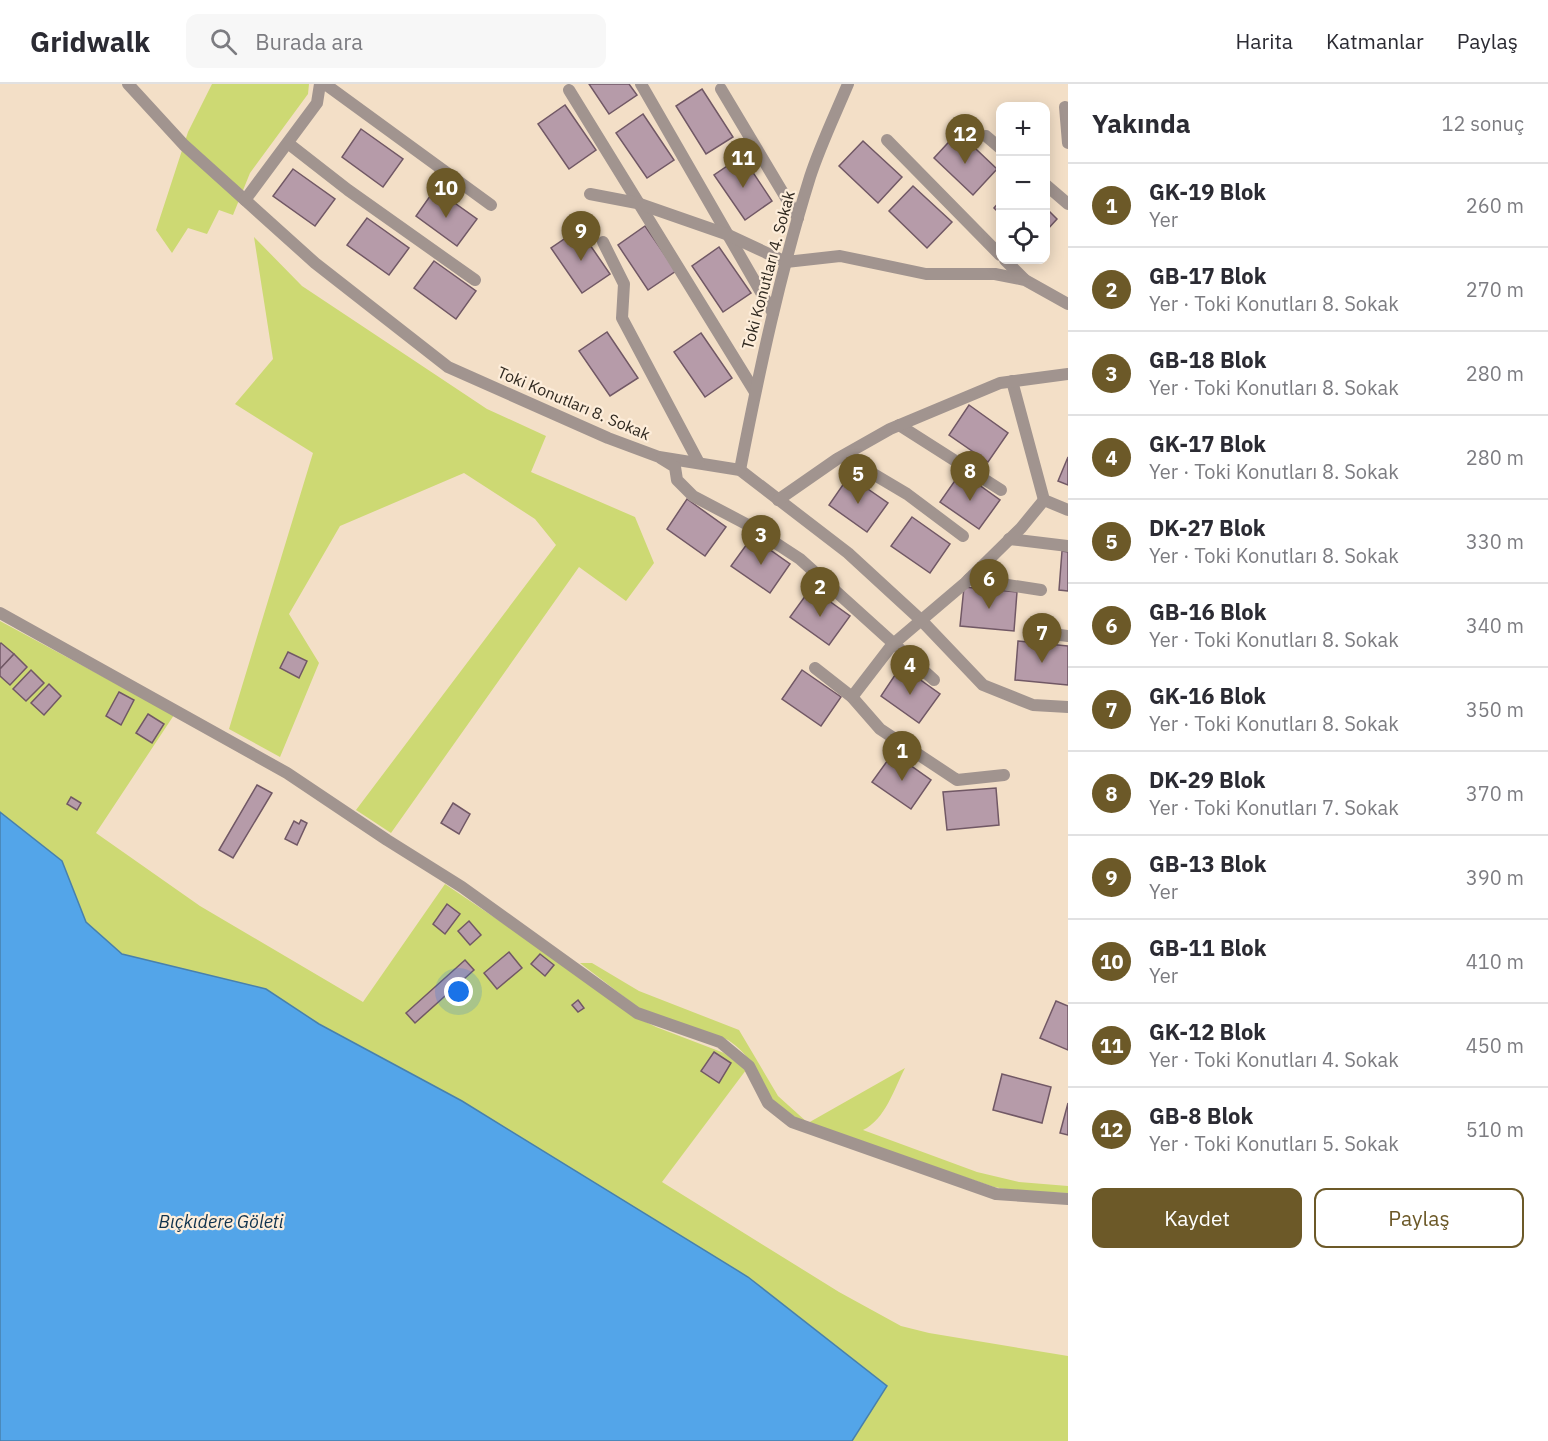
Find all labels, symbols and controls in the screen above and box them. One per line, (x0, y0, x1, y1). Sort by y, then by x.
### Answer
search box (186, 14, 606, 68)
text: Gridwalk (30, 23, 150, 60)
icon: search (207, 25, 240, 58)
text: Burada ara (255, 27, 363, 56)
text: Harita (1235, 27, 1293, 55)
text: Katmanlar (1326, 27, 1424, 55)
text: Paylaş (1457, 27, 1518, 55)
map controls (996, 102, 1050, 264)
button: + (996, 102, 1050, 156)
text: Yakında (1092, 106, 1191, 140)
text: 12 sonuç (1442, 110, 1524, 137)
pin: 12 (946, 115, 984, 164)
pin: 11 (724, 138, 762, 188)
button: − (996, 156, 1050, 210)
pin: 10 (426, 168, 466, 218)
text: GK-19 Blok (1149, 177, 1266, 206)
street label: Toki Konutları 4. Sokak (737, 188, 799, 352)
text: 1 (1106, 192, 1118, 219)
text: 260 m (1466, 192, 1524, 219)
text: Yer (1149, 206, 1178, 233)
button: locate (996, 210, 1050, 264)
pin: 9 (562, 212, 600, 261)
text: GB-17 Blok (1149, 261, 1266, 290)
text: 2 (1106, 276, 1118, 303)
text: 270 m (1466, 276, 1524, 303)
text: Yer · Toki Konutları 8. Sokak (1149, 290, 1399, 317)
text: GB-18 Blok (1149, 345, 1266, 374)
text: 3 (1106, 360, 1118, 387)
text: 280 m (1466, 360, 1524, 387)
street label: Toki Konutları 8. Sokak (495, 362, 654, 444)
text: Yer · Toki Konutları 8. Sokak (1149, 374, 1399, 401)
text: GK-17 Blok (1149, 429, 1266, 458)
text: 4 (1106, 444, 1118, 471)
text: 280 m (1466, 444, 1524, 471)
pin: 8 (950, 452, 990, 501)
pin: 5 (838, 454, 878, 504)
text: Yer · Toki Konutları 8. Sokak (1149, 458, 1399, 485)
text: DK-27 Blok (1149, 513, 1266, 542)
pin: 3 (742, 516, 780, 565)
text: 5 (1106, 528, 1118, 555)
text: 330 m (1466, 528, 1524, 555)
text: Yer · Toki Konutları 8. Sokak (1149, 542, 1399, 569)
pin: 6 (970, 560, 1008, 609)
pin: 2 (800, 568, 840, 617)
text: GB-16 Blok (1149, 597, 1266, 626)
text: 6 (1106, 612, 1118, 639)
text: 340 m (1466, 612, 1524, 639)
pin: 7 (1022, 614, 1062, 663)
text: Yer · Toki Konutları 8. Sokak (1149, 626, 1399, 653)
pin: 4 (890, 646, 930, 695)
text: GK-16 Blok (1149, 681, 1266, 710)
text: 7 (1106, 696, 1118, 723)
text: 350 m (1466, 696, 1524, 723)
text: Yer · Toki Konutları 8. Sokak (1149, 710, 1399, 737)
pin: 1 (882, 732, 922, 781)
text: DK-29 Blok (1149, 765, 1266, 794)
text: 8 (1106, 780, 1118, 807)
text: 370 m (1466, 780, 1524, 807)
text: Yer · Toki Konutları 7. Sokak (1149, 794, 1399, 821)
text: GB-13 Blok (1149, 849, 1266, 878)
text: 9 (1106, 864, 1118, 891)
text: 390 m (1466, 864, 1524, 891)
text: Yer (1149, 878, 1178, 905)
text: GB-11 Blok (1149, 933, 1266, 962)
text: 10 (1100, 948, 1124, 975)
text: 410 m (1466, 948, 1524, 975)
text: Yer (1149, 962, 1178, 989)
your location (444, 977, 473, 1006)
text: GK-12 Blok (1149, 1017, 1266, 1046)
text: 11 (1100, 1032, 1124, 1059)
text: 450 m (1466, 1032, 1524, 1059)
text: Yer · Toki Konutları 4. Sokak (1149, 1046, 1399, 1073)
text: GB-8 Blok (1149, 1101, 1253, 1130)
text: 12 (1100, 1116, 1124, 1143)
text: 510 m (1466, 1116, 1524, 1143)
text: Yer · Toki Konutları 5. Sokak (1149, 1130, 1399, 1157)
button: Kaydet (1092, 1188, 1302, 1248)
button: Paylaş (1314, 1188, 1524, 1248)
water label: Bıçkıdere Göleti (159, 1210, 284, 1233)

